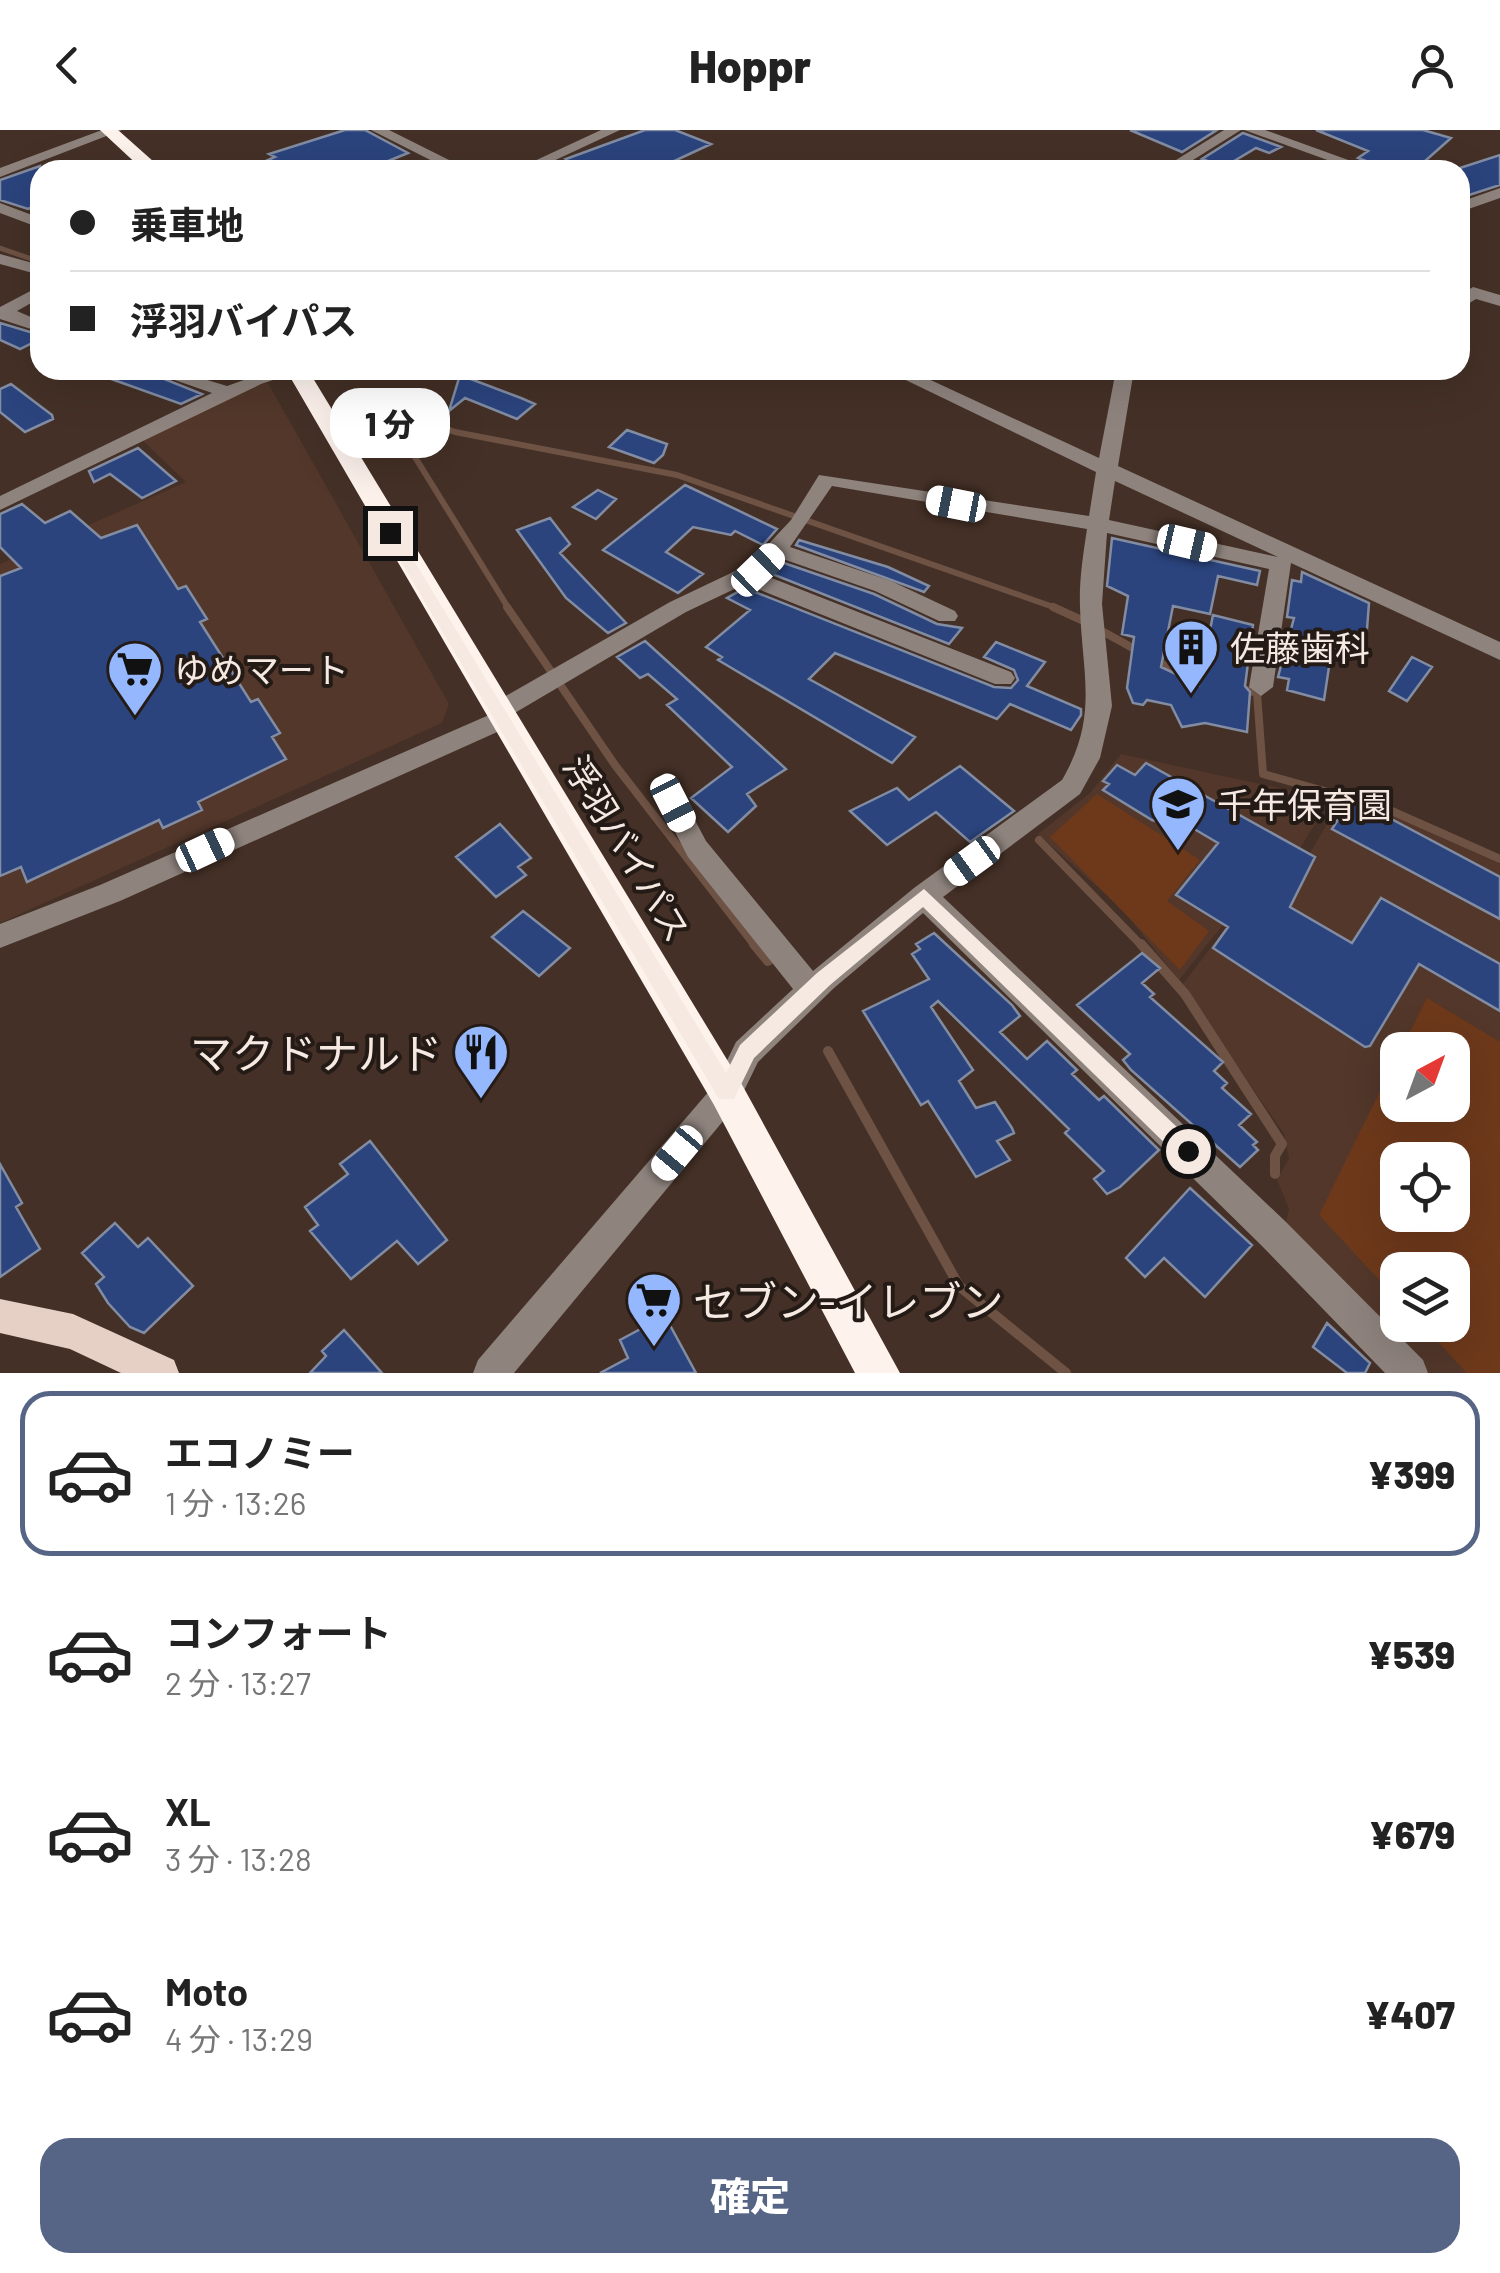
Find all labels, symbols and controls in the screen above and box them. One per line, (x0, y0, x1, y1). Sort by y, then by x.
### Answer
icon: back (40, 38, 95, 93)
text: Hoppr (689, 38, 811, 92)
icon: person (1405, 38, 1460, 93)
text: 乗車地 (130, 201, 244, 247)
text: 浮羽バイパス (130, 297, 357, 343)
callout: 1 分 (330, 388, 450, 458)
text: 1 分 (365, 404, 415, 442)
car (924, 484, 988, 524)
route end (368, 511, 413, 556)
car (1154, 522, 1220, 564)
car (726, 538, 790, 602)
building icon: 佐藤歯科 (1161, 617, 1221, 696)
place label: 佐藤歯科 (1230, 626, 1370, 668)
supermarket icon: ゆめマート (105, 639, 165, 718)
place label: ゆめマート (174, 648, 349, 690)
street label: 浮羽バイパス (556, 747, 700, 949)
car (646, 769, 700, 837)
school or university icon: 千年保育園 (1148, 774, 1208, 853)
place label: 千年保育園 (1217, 783, 1392, 825)
car (171, 824, 239, 876)
car (939, 831, 1005, 891)
restaurant icon: マクドナルド (451, 1022, 511, 1101)
place label: マクドナルド (190, 1027, 442, 1077)
north arrow (1380, 1032, 1470, 1122)
map controls (1380, 1032, 1470, 1342)
car (646, 1120, 708, 1186)
route start (1166, 1129, 1211, 1174)
button: locate (1380, 1142, 1470, 1232)
button: layers (1380, 1252, 1470, 1342)
supermarket icon: セブン-イレブン (624, 1270, 684, 1349)
place label: セブン-イレブン (693, 1275, 1004, 1325)
icon: car (45, 1429, 135, 1519)
text: エコノミー (165, 1429, 355, 1475)
text: ¥399 (1368, 1451, 1455, 1497)
text: 1 分 · 13:26 (165, 1483, 306, 1521)
icon: car (45, 1609, 135, 1699)
text: コンフォート (165, 1609, 392, 1655)
text: ¥539 (1367, 1631, 1455, 1677)
text: 2 分 · 13:27 (165, 1663, 311, 1701)
text: XL (165, 1788, 211, 1834)
icon: car (45, 1789, 135, 1879)
text: ¥679 (1369, 1811, 1455, 1857)
text: 3 分 · 13:28 (165, 1839, 312, 1877)
text: Moto (165, 1968, 248, 2014)
icon: car (45, 1969, 135, 2059)
text: ¥407 (1364, 1991, 1455, 2037)
text: 4 分 · 13:29 (165, 2019, 313, 2057)
button: 確定 (40, 2138, 1460, 2253)

